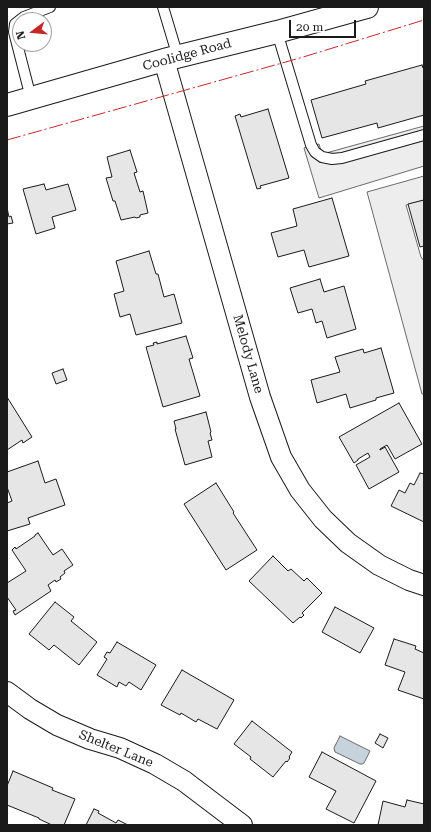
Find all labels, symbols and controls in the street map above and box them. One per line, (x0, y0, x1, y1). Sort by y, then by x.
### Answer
north arrow (12, 12, 52, 52)
scale bar (291, 12, 358, 38)
text: 20 m (296, 20, 323, 34)
text: N (14, 29, 28, 41)
street label: Coolidge Road (141, 36, 233, 74)
street label: Melody Lane (229, 313, 267, 395)
street label: Shelter Lane (77, 727, 155, 771)

